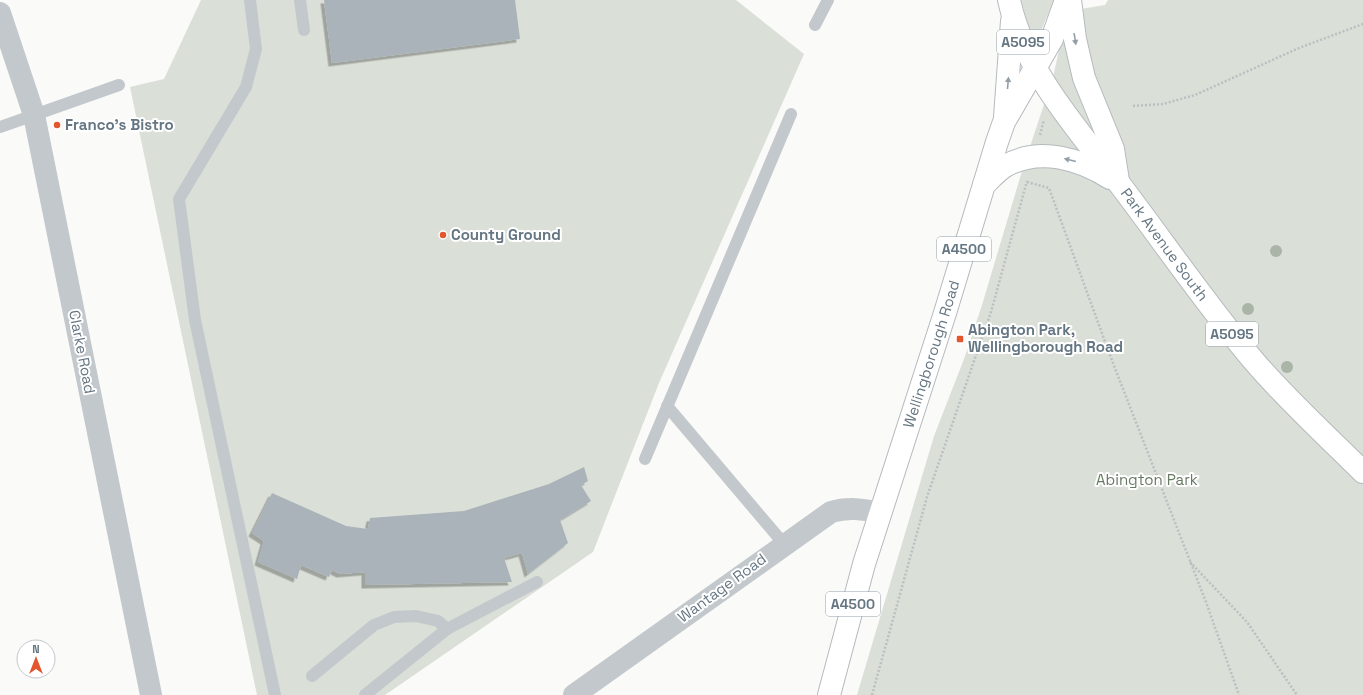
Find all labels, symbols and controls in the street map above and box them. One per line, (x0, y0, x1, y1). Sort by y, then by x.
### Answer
road number: A5095 (997, 30, 1049, 54)
one-way arrow (1072, 33, 1078, 45)
one-way arrow (1004, 77, 1011, 89)
place label: Franco's Bistro (65, 115, 174, 134)
marker: Franco's Bistro (52, 120, 62, 130)
one-way arrow (1064, 157, 1076, 163)
street label: Park Avenue South (1117, 184, 1213, 304)
place label: County Ground (451, 225, 561, 244)
marker: County Ground (438, 230, 448, 240)
road number: A4500 (937, 237, 991, 261)
street label: Wellingborough Road (899, 278, 963, 430)
street label: Clarke Road (65, 308, 100, 395)
place label: Abington Park, Wellingborough Road (968, 320, 1123, 356)
road number: A5095 (1206, 322, 1258, 346)
marker: Abington Park, Wellingborough Road (955, 334, 965, 344)
park label: Abington Park (1096, 470, 1198, 489)
street label: Wantage Road (674, 549, 770, 626)
road number: A4500 (826, 592, 880, 616)
north arrow (16, 639, 56, 679)
text: N (32, 642, 40, 656)

